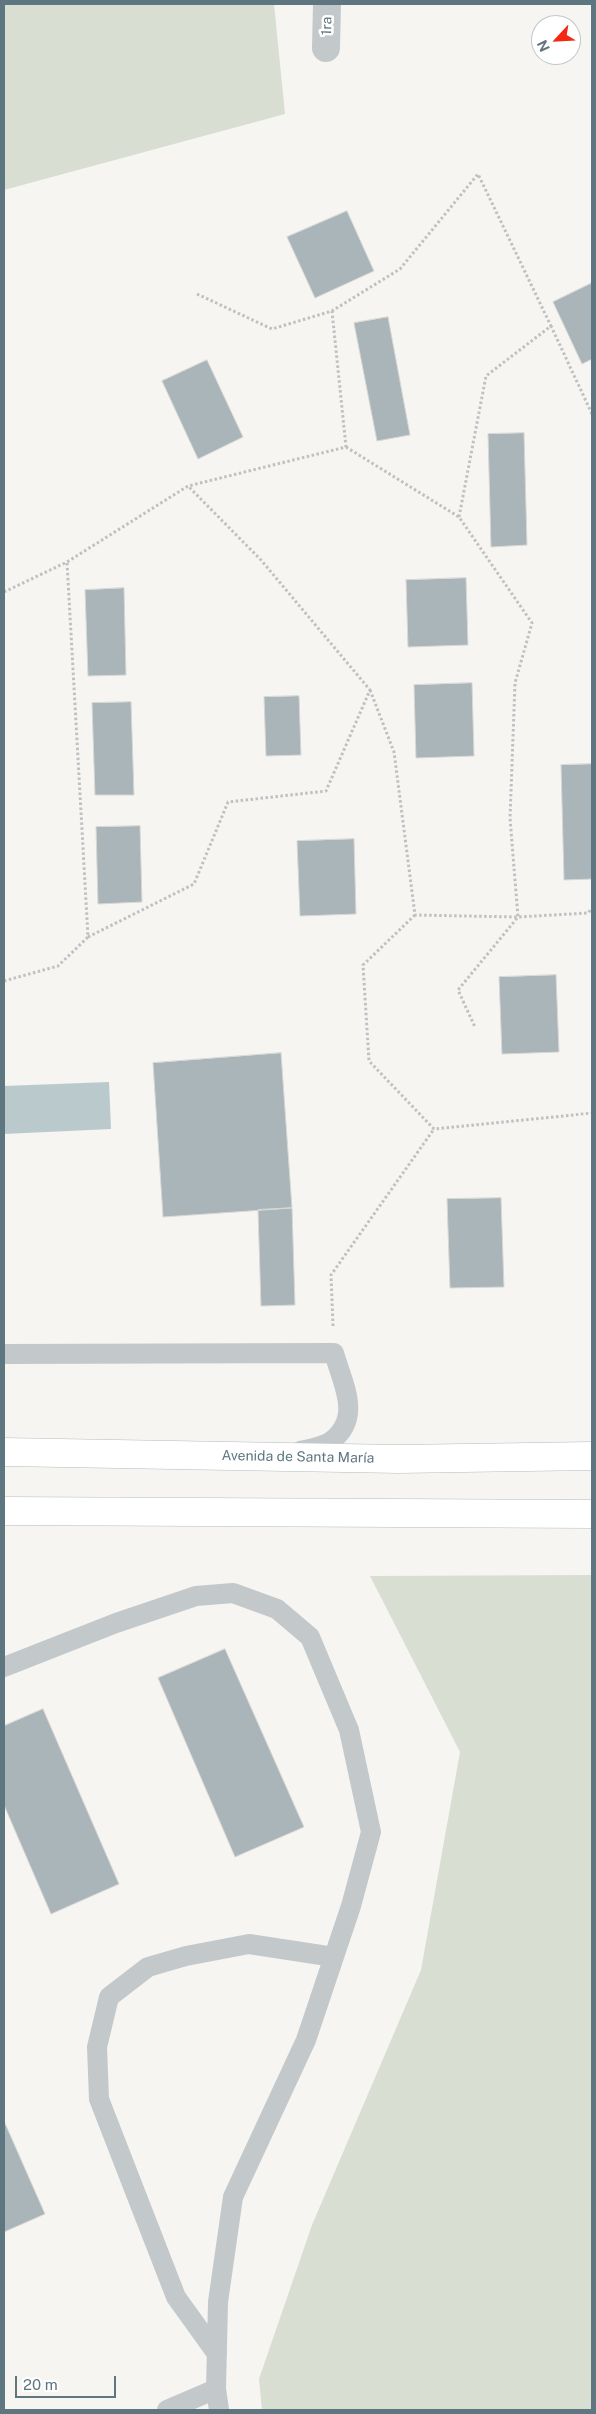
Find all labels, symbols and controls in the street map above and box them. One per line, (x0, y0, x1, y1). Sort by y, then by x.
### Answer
north arrow (531, 15, 581, 65)
street label: 1ra (318, 16, 336, 36)
text: N (534, 38, 553, 54)
street label: Avenida de Santa María (221, 1447, 375, 1467)
scale bar (18, 2366, 119, 2398)
text: 20 m (23, 2376, 58, 2393)

